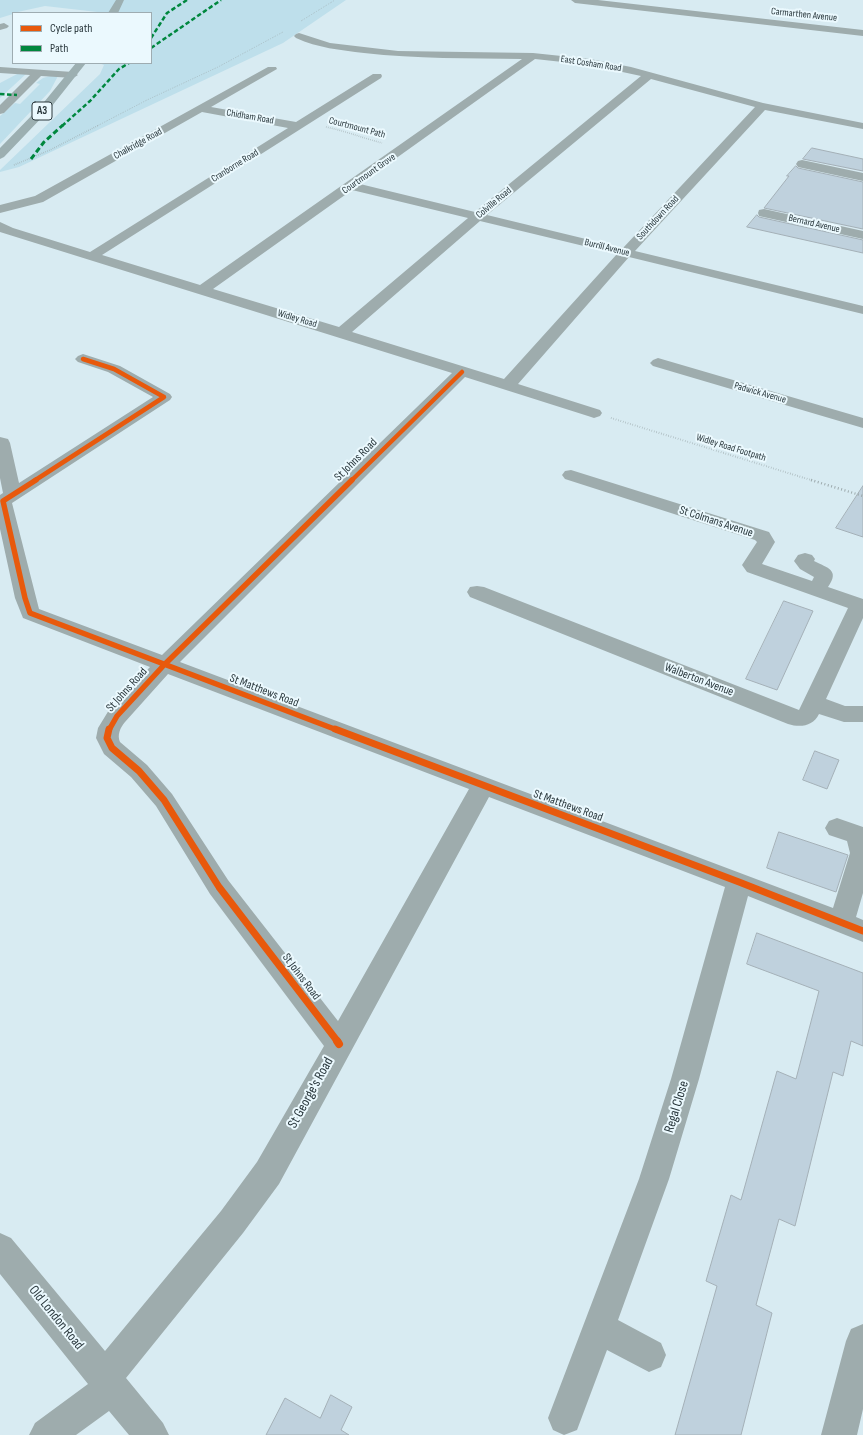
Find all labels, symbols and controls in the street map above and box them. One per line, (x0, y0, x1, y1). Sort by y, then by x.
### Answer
street label: Carmarthen Avenue (770, 6, 838, 24)
legend (12, 12, 152, 64)
text: Cycle path (50, 21, 92, 36)
text: Path (50, 41, 68, 56)
street label: East Cosham Road (560, 53, 622, 75)
road number: A3 (32, 102, 52, 120)
street label: Chidham Road (225, 107, 275, 127)
street label: Courtmount Path (327, 115, 387, 141)
street label: Chalkridge Road (112, 126, 164, 162)
street label: Cranborne Road (209, 147, 261, 185)
street label: Courtmount Grove (340, 151, 398, 197)
street label: Colville Road (474, 185, 514, 221)
street label: Southdown Road (634, 193, 682, 243)
street label: Bernard Avenue (787, 212, 841, 236)
street label: Burrill Avenue (583, 237, 631, 259)
street label: Widley Road (276, 307, 318, 331)
street label: Padwick Avenue (733, 380, 787, 406)
street label: Widley Road Footpath (695, 432, 767, 464)
street label: St Johns Road (332, 436, 380, 484)
street label: St Colmans Avenue (677, 503, 755, 541)
street label: Walberton Avenue (663, 660, 735, 700)
street label: St Johns Road (103, 665, 151, 715)
street label: St Matthews Road (228, 671, 300, 711)
street label: St Matthews Road (531, 787, 605, 825)
street label: St Johns Road (279, 951, 323, 1003)
street label: St George's Road (285, 1055, 337, 1131)
street label: Regal Close (661, 1079, 693, 1135)
street label: Old London Road (25, 1283, 87, 1353)

